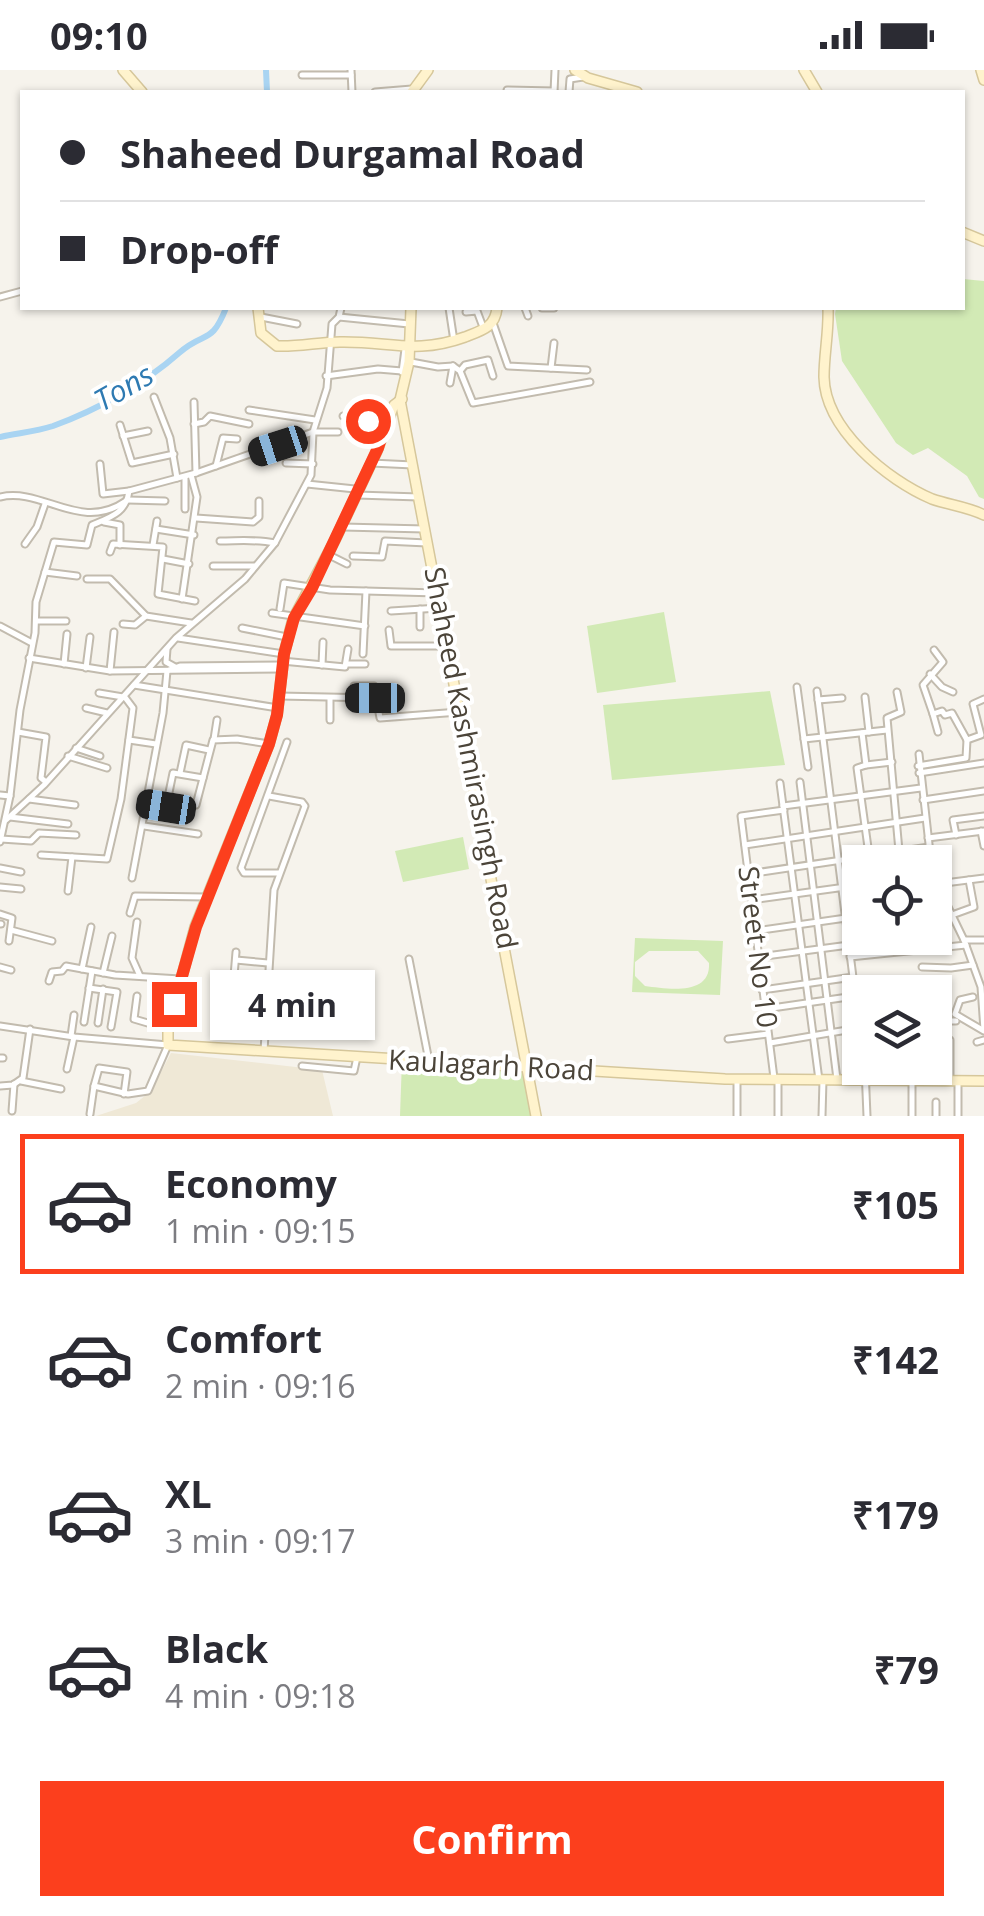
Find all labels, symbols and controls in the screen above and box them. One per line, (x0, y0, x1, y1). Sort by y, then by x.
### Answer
text: 09:10 (50, 9, 148, 61)
text: Shaheed Durgamal Road (120, 127, 585, 179)
text: Drop-off (120, 223, 278, 275)
water label: Tons (86, 353, 160, 420)
route start (346, 399, 391, 444)
car (245, 422, 311, 470)
street label: Shaheed Kashmirasingh Road (416, 564, 528, 952)
car (345, 683, 405, 713)
car (134, 787, 198, 827)
map controls (842, 845, 952, 1085)
button: locate (842, 845, 952, 955)
street label: Street No 10 (730, 864, 788, 1030)
callout: 4 min (209, 969, 374, 1039)
button: layers (842, 975, 952, 1085)
route end (152, 982, 197, 1027)
text: 4 min (248, 983, 337, 1026)
street label: Kaulagarh Road (387, 1040, 595, 1088)
text: Economy (165, 1157, 337, 1209)
icon: car (45, 1159, 135, 1249)
text: ₹105 (852, 1178, 939, 1230)
text: 1 min · 09:15 (165, 1209, 356, 1252)
text: Comfort (165, 1312, 322, 1364)
icon: car (45, 1314, 135, 1404)
text: ₹142 (852, 1333, 939, 1385)
text: 2 min · 09:16 (165, 1364, 356, 1407)
text: XL (165, 1467, 212, 1519)
icon: car (45, 1469, 135, 1559)
text: ₹179 (852, 1488, 939, 1540)
text: 3 min · 09:17 (165, 1519, 356, 1562)
text: Black (165, 1622, 268, 1674)
icon: car (45, 1624, 135, 1714)
text: ₹79 (874, 1643, 939, 1695)
text: 4 min · 09:18 (165, 1674, 356, 1717)
button: Confirm (40, 1781, 944, 1896)

